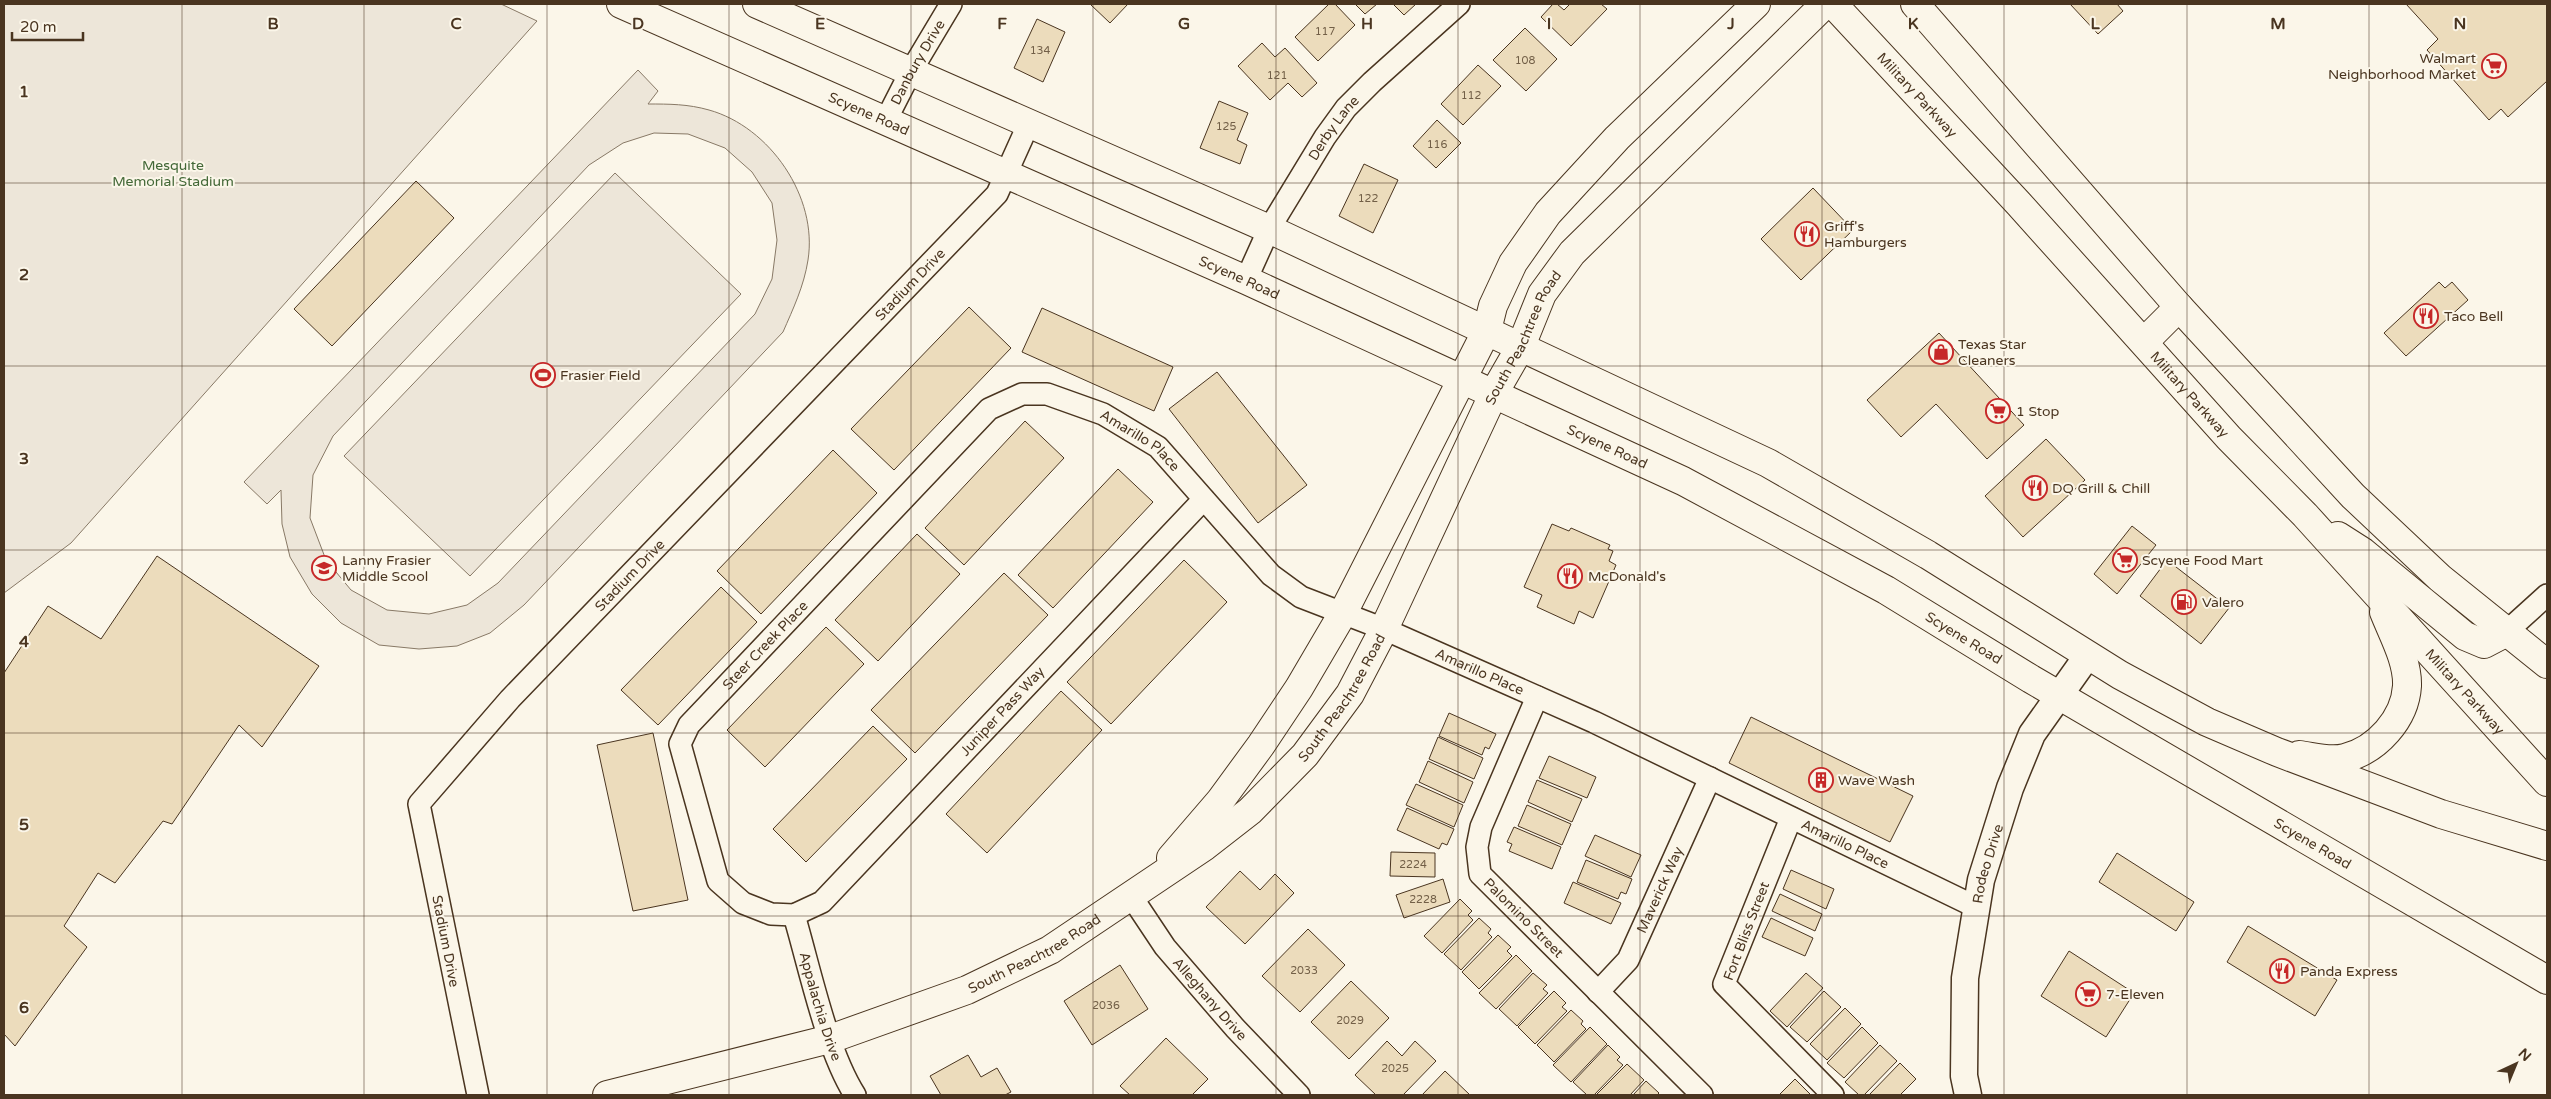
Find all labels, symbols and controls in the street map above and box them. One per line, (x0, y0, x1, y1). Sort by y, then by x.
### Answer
scale bar (12, 10, 84, 42)
text: B (267, 14, 279, 34)
text: C (450, 14, 462, 34)
text: D (632, 14, 644, 34)
text: E (815, 14, 825, 34)
text: F (997, 14, 1007, 34)
text: G (1178, 14, 1190, 34)
text: H (1361, 14, 1373, 34)
text: I (1547, 14, 1551, 34)
text: J (1726, 14, 1735, 34)
text: K (1908, 14, 1919, 34)
text: L (2090, 14, 2100, 34)
text: M (2270, 14, 2286, 34)
text: N (2454, 14, 2466, 34)
street label: Danbury Drive (887, 17, 949, 108)
text: 20 m (20, 18, 57, 36)
house number: 117 (1315, 25, 1335, 38)
house number: 134 (1030, 44, 1050, 57)
street label: Military Parkway (1873, 49, 1961, 142)
place label: Walmart Neighborhood Market (2328, 50, 2477, 83)
supermarket icon: Walmart Neighborhood Market (2481, 53, 2507, 79)
house number: 108 (1515, 54, 1535, 67)
house number: 121 (1267, 69, 1287, 82)
text: 1 (19, 82, 29, 102)
street label: Scyene Road (826, 89, 912, 139)
house number: 112 (1461, 89, 1481, 102)
street label: Derby Lane (1305, 92, 1363, 164)
house number: 125 (1216, 120, 1236, 133)
house number: 116 (1427, 138, 1447, 151)
park label: Mesquite Memorial Stadium (112, 157, 234, 190)
house number: 122 (1358, 192, 1378, 205)
place label: Griff's Hamburgers (1824, 218, 1907, 251)
restaurant icon: Griff's Hamburgers (1794, 221, 1820, 247)
street label: Stadium Drive (872, 245, 949, 324)
street label: Scyene Road (1196, 252, 1282, 303)
text: 2 (19, 265, 29, 285)
street label: South Peachtree Road (1482, 267, 1565, 408)
restaurant icon: Taco Bell (2413, 303, 2439, 329)
place label: Taco Bell (2444, 308, 2503, 325)
place label: Texas Star Cleaners (1958, 336, 2027, 369)
shop icon: Texas Star Cleaners (1928, 339, 1954, 365)
street label: Military Parkway (2147, 348, 2233, 442)
sports icon: Frasier Field (530, 362, 556, 388)
place label: Frasier Field (560, 367, 641, 384)
supermarket icon: 1 Stop (1985, 398, 2011, 424)
place label: 1 Stop (2016, 403, 2060, 420)
street label: Amarillo Place (1097, 406, 1183, 475)
street label: Scyene Road (1564, 421, 1650, 473)
text: 3 (19, 449, 29, 469)
restaurant icon: DQ Grill & Chill (2022, 475, 2048, 501)
place label: DQ Grill & Chill (2052, 480, 2150, 497)
street label: Stadium Drive (591, 536, 668, 615)
supermarket icon: Scyene Food Mart (2112, 547, 2138, 573)
place label: Lanny Frasier Middle Scool (342, 552, 432, 585)
place label: Scyene Food Mart (2142, 552, 2264, 569)
school or university icon: Lanny Frasier Middle Scool (311, 555, 337, 581)
restaurant icon: McDonald's (1557, 563, 1583, 589)
place label: McDonald's (1588, 568, 1666, 585)
fuel station icon: Valero (2171, 589, 2197, 615)
place label: Valero (2202, 594, 2244, 611)
street label: Steer Creek Place (719, 597, 812, 693)
street label: Scyene Road (1922, 608, 2005, 668)
street label: South Peachtree Road (1295, 631, 1389, 766)
text: 4 (19, 632, 29, 652)
street label: Amarillo Place (1433, 645, 1527, 699)
street label: Military Parkway (2421, 645, 2508, 739)
street label: Juniper Pass Way (957, 663, 1048, 759)
building icon: Wave Wash (1808, 767, 1834, 793)
place label: Wave Wash (1838, 772, 1915, 789)
text: 5 (19, 815, 29, 835)
street label: Scyene Road (2271, 815, 2354, 873)
street label: Amarillo Place (1798, 816, 1892, 873)
street label: Rodeo Drive (1969, 822, 2007, 905)
street label: Maverick Way (1633, 844, 1687, 936)
house number: 2224 (1399, 858, 1427, 871)
street label: Palomino Street (1480, 875, 1568, 962)
street label: Fort Bliss Street (1720, 879, 1773, 983)
house number: 2228 (1409, 893, 1437, 906)
street label: Stadium Drive (428, 894, 463, 989)
street label: South Peachtree Road (965, 910, 1104, 997)
street label: Appalachia Drive (796, 950, 845, 1063)
street label: Alleghany Drive (1169, 954, 1250, 1044)
restaurant icon: Panda Express (2269, 958, 2295, 984)
place label: Panda Express (2300, 963, 2398, 980)
house number: 2033 (1290, 964, 1318, 977)
supermarket icon: 7-Eleven (2075, 981, 2101, 1007)
place label: 7-Eleven (2106, 986, 2164, 1003)
text: 6 (19, 998, 29, 1018)
house number: 2036 (1092, 999, 1120, 1012)
house number: 2029 (1336, 1014, 1364, 1027)
north arrow (2491, 1039, 2541, 1089)
text: N (2515, 1045, 2535, 1065)
house number: 2025 (1381, 1062, 1409, 1075)

